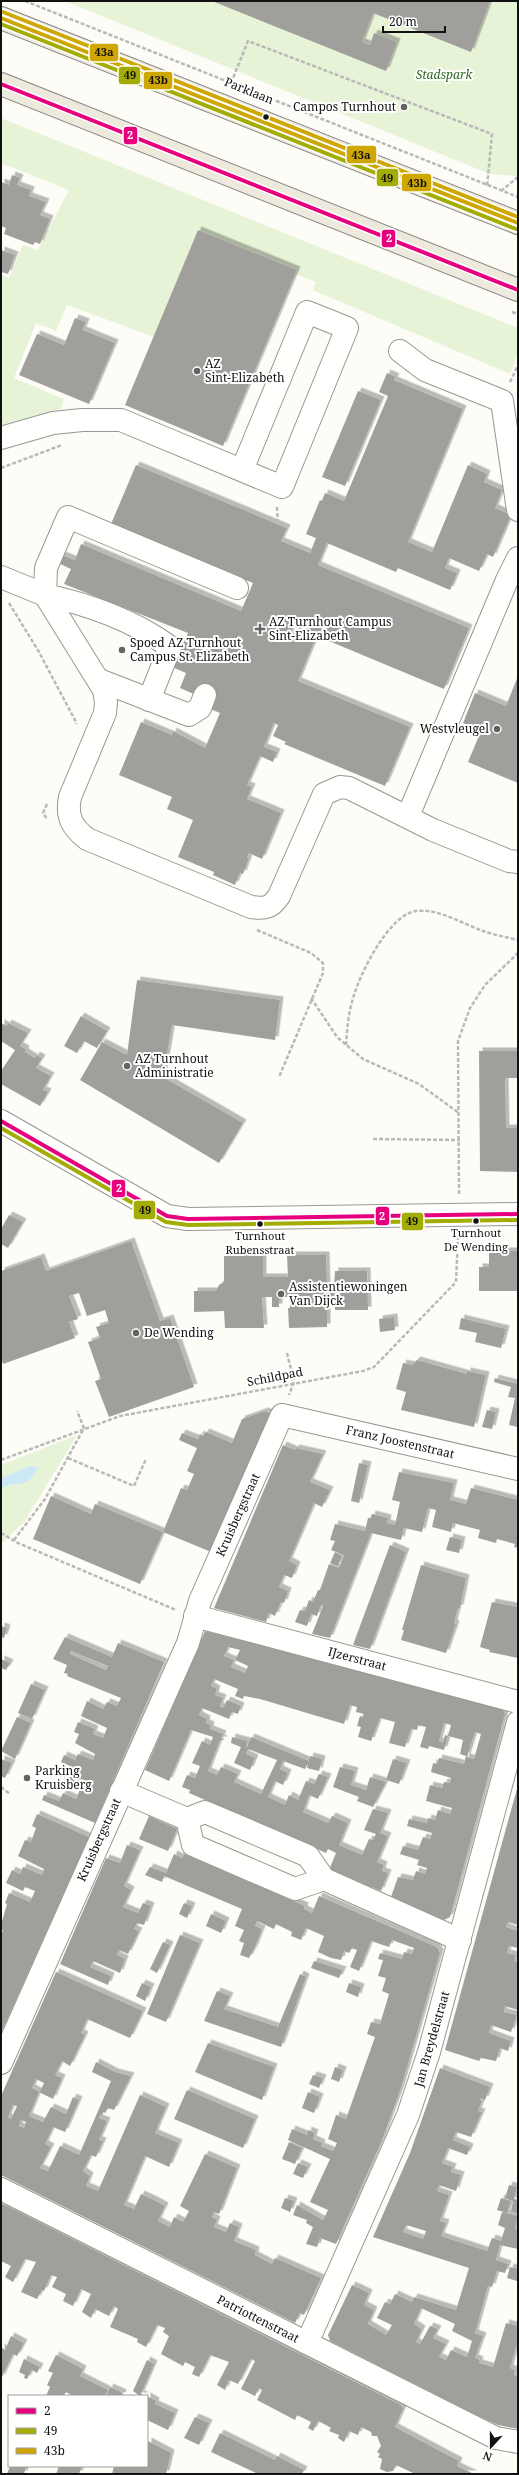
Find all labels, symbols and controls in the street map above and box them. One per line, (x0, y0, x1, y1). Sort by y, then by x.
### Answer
scale bar (383, 8, 445, 34)
text: 20 m (389, 13, 417, 30)
line badge: 43a (89, 43, 119, 62)
text: 43a (94, 44, 114, 59)
line badge: 49 (118, 66, 141, 85)
park label: Stadspark (416, 66, 474, 83)
text: 49 (124, 67, 136, 82)
line badge: 43b (143, 71, 173, 90)
text: 43b (148, 72, 168, 87)
street label: Parklaan (222, 73, 277, 108)
place label: Campos Turnhout (293, 98, 396, 115)
marker: Campos Turnhout (399, 102, 409, 112)
unlabelled marker (261, 112, 271, 122)
line badge: 2 (123, 126, 138, 145)
text: 2 (127, 127, 133, 142)
line badge: 43a (346, 145, 377, 164)
text: 43a (351, 147, 371, 162)
line badge: 49 (376, 168, 399, 187)
text: 49 (381, 170, 393, 185)
line badge: 43b (401, 173, 432, 192)
text: 43b (407, 175, 427, 190)
line badge: 2 (381, 229, 396, 248)
text: 2 (386, 230, 392, 245)
place label: AZ Sint-Elizabeth (205, 355, 285, 386)
marker: AZ Sint-Elizabeth (192, 366, 202, 376)
place label: AZ Turnhout Campus Sint-Elizabeth (269, 613, 391, 644)
marker: AZ Turnhout Campus Sint-Elizabeth (254, 623, 266, 635)
place label: Spoed AZ Turnhout Campus St. Elizabeth (130, 634, 250, 665)
marker: Spoed AZ Turnhout Campus St. Elizabeth (117, 645, 127, 655)
place label: Westvleugel (420, 720, 489, 737)
marker: Westvleugel (492, 724, 502, 734)
place label: AZ Turnhout Administratie (135, 1050, 214, 1081)
marker: AZ Turnhout Administratie (122, 1061, 132, 1071)
line badge: 2 (111, 1179, 126, 1198)
text: 2 (116, 1180, 122, 1195)
line badge: 49 (133, 1200, 156, 1220)
text: 49 (139, 1202, 151, 1217)
line badge: 2 (375, 1206, 390, 1226)
text: 2 (379, 1208, 385, 1223)
line badge: 49 (401, 1212, 424, 1231)
text: 49 (406, 1213, 418, 1228)
marker: Turnhout De Wending (471, 1216, 481, 1226)
marker: Turnhout Rubensstraat (255, 1219, 265, 1229)
place label: Turnhout De Wending (444, 1225, 508, 1254)
place label: Turnhout Rubensstraat (226, 1228, 295, 1257)
place label: Assistentiewoningen Van Dijck (289, 1278, 408, 1309)
marker: Assistentiewoningen Van Dijck (276, 1289, 286, 1299)
place label: De Wending (144, 1324, 214, 1341)
marker: De Wending (131, 1328, 141, 1338)
street label: Schildpad (246, 1363, 305, 1390)
street label: Franz Joostenstraat (344, 1421, 456, 1462)
street label: Kruisbergstraat (212, 1470, 264, 1559)
street label: IJzerstraat (326, 1643, 388, 1674)
place label: Parking Kruisberg (35, 1762, 92, 1793)
marker: Parking Kruisberg (22, 1773, 32, 1783)
street label: Kruisbergstraat (73, 1795, 125, 1884)
street label: Jan Breydelstraat (409, 1989, 453, 2090)
street label: Patriottenstraat (214, 2291, 302, 2347)
legend (8, 2395, 148, 2467)
text: 2 (44, 2402, 51, 2419)
text: 49 (44, 2422, 57, 2439)
north arrow (471, 2427, 511, 2467)
text: 43b (44, 2442, 65, 2459)
text: N (480, 2448, 494, 2465)

